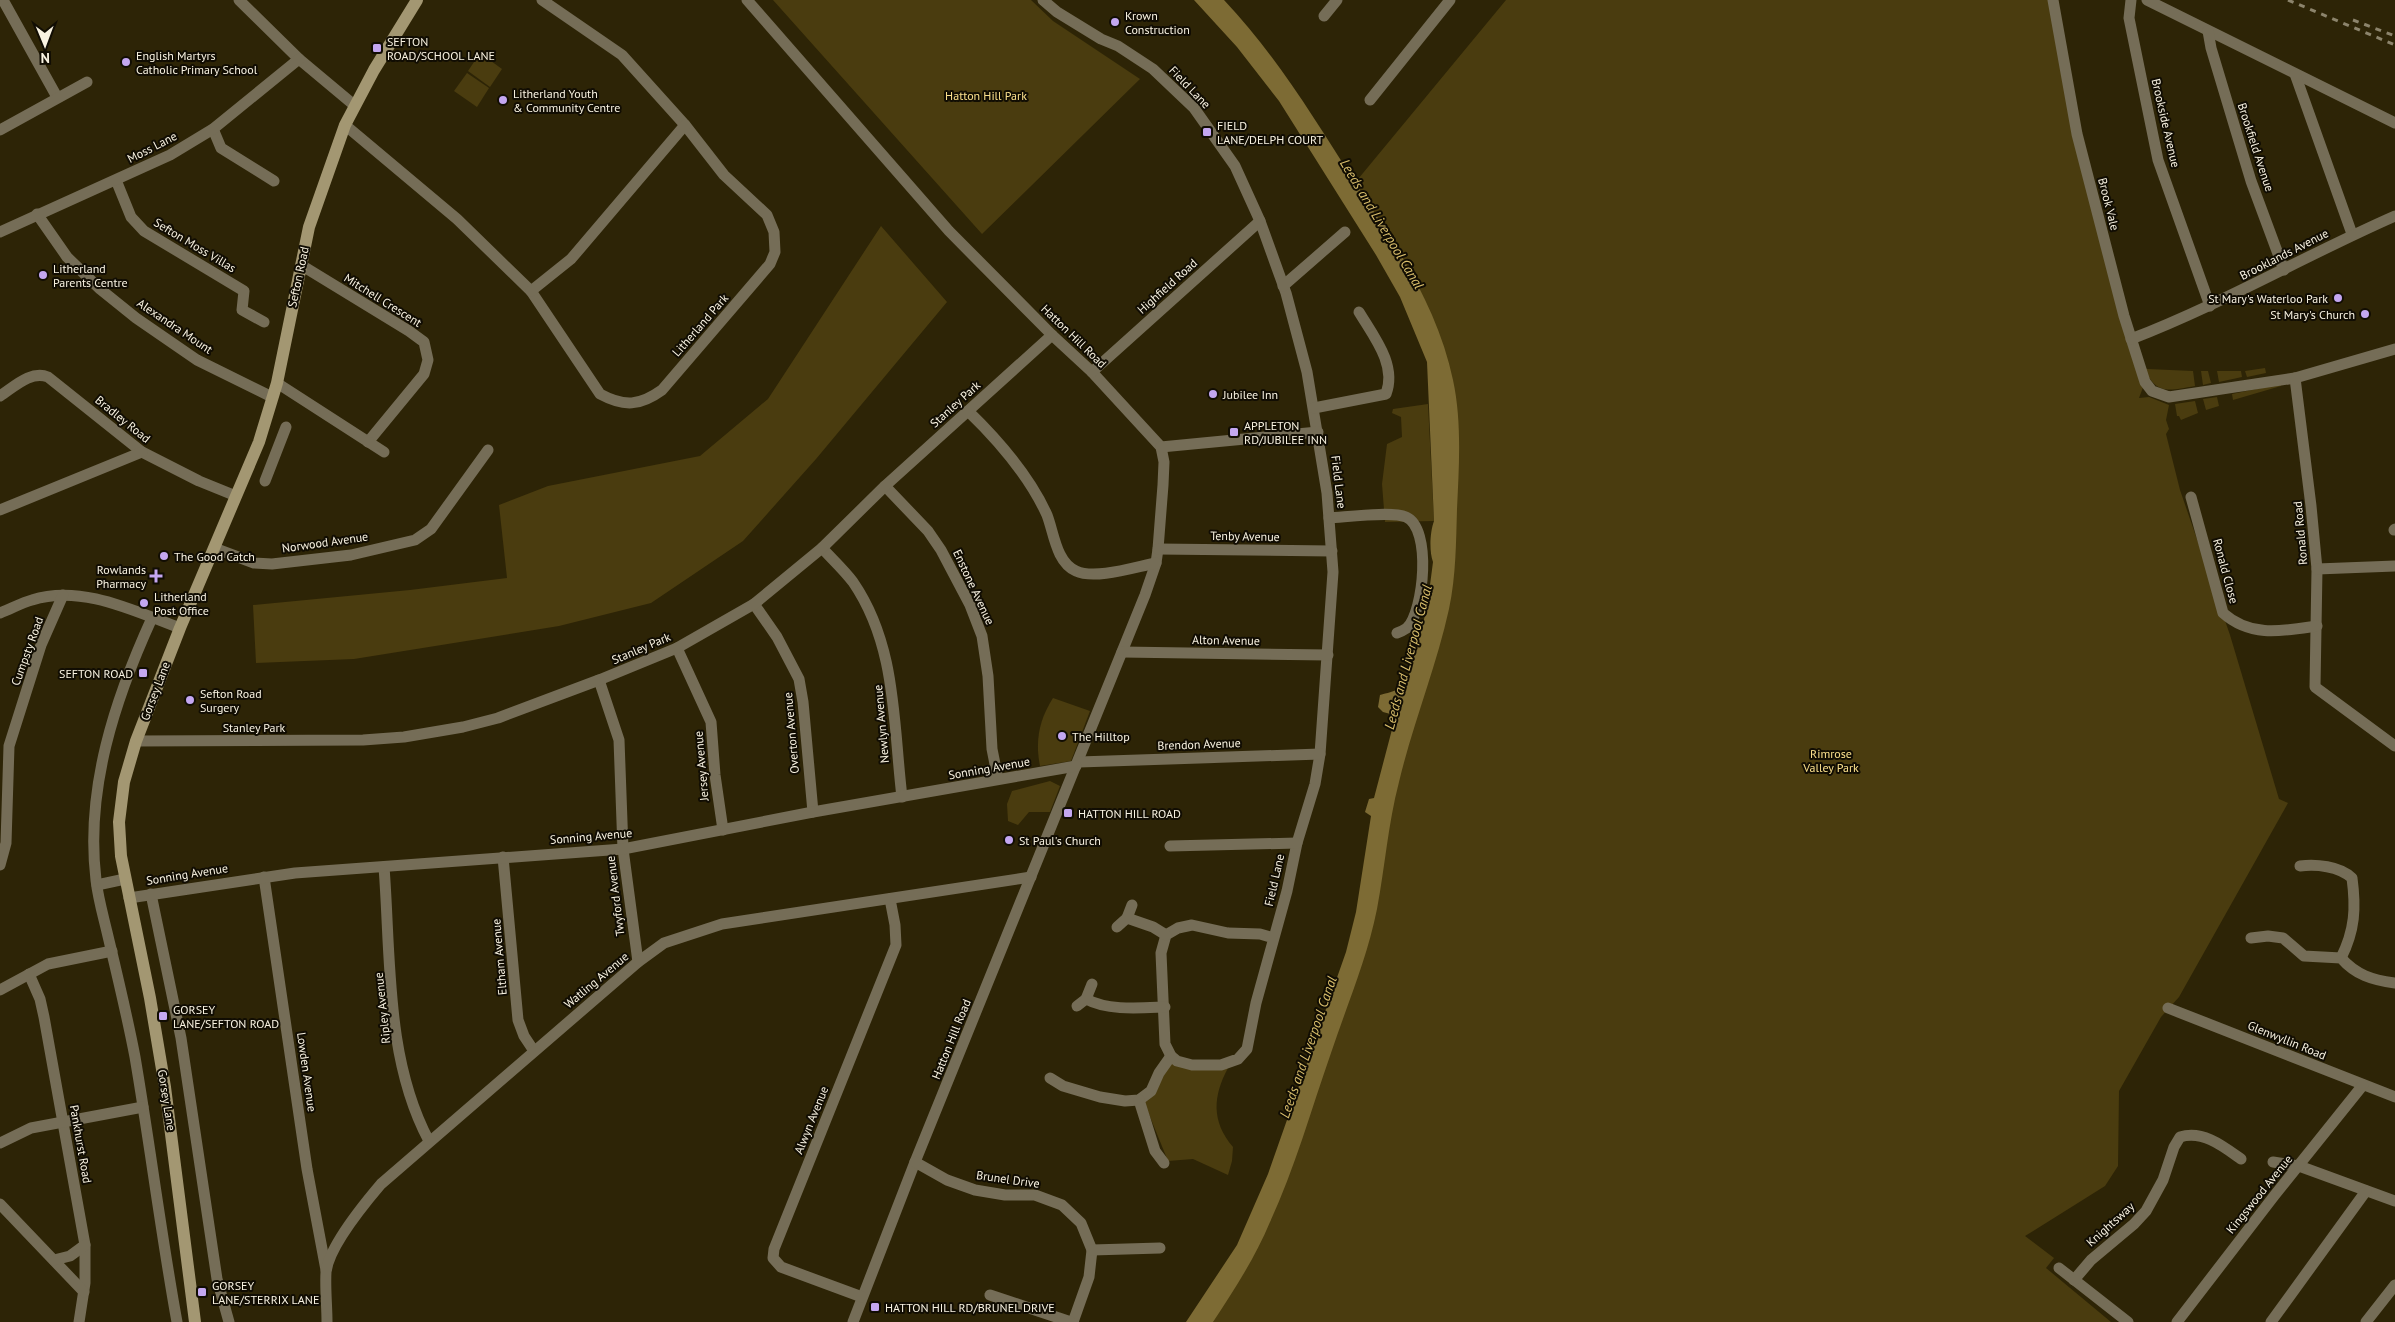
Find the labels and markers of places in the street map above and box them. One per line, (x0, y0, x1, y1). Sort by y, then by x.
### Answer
place label: Krown Construction (1125, 8, 1190, 37)
marker: Krown Construction (1109, 16, 1121, 28)
place label: SEFTON ROAD/SCHOOL LANE (387, 34, 495, 63)
marker: SEFTON ROAD/SCHOOL LANE (371, 42, 383, 54)
place label: English Martyrs Catholic Primary School (136, 48, 258, 77)
marker: English Martyrs Catholic Primary School (120, 56, 132, 68)
place label: Litherland Youth & Community Centre (513, 86, 620, 115)
marker: Litherland Youth & Community Centre (497, 94, 509, 106)
place label: FIELD LANE/DELPH COURT (1217, 118, 1323, 147)
marker: FIELD LANE/DELPH COURT (1201, 126, 1213, 138)
place label: Litherland Parents Centre (53, 261, 128, 290)
marker: Litherland Parents Centre (37, 269, 49, 281)
place label: St Mary's Waterloo Park (2208, 291, 2328, 306)
marker: St Mary's Waterloo Park (2332, 292, 2344, 304)
place label: St Mary's Church (2270, 307, 2355, 322)
marker: St Mary's Church (2359, 308, 2371, 320)
place label: Jubilee Inn (1222, 387, 1278, 402)
marker: Jubilee Inn (1207, 388, 1219, 400)
place label: APPLETON RD/JUBILEE INN (1244, 418, 1327, 447)
marker: APPLETON RD/JUBILEE INN (1228, 426, 1240, 438)
place label: The Good Catch (174, 549, 255, 564)
marker: The Good Catch (158, 550, 170, 562)
place label: Rowlands Pharmacy (96, 562, 146, 591)
marker: Rowlands Pharmacy (150, 570, 162, 582)
place label: Litherland Post Office (154, 589, 209, 618)
marker: Litherland Post Office (138, 597, 150, 609)
place label: SEFTON ROAD (59, 666, 133, 681)
marker: SEFTON ROAD (137, 667, 149, 679)
place label: Sefton Road Surgery (200, 686, 262, 715)
marker: Sefton Road Surgery (184, 694, 196, 706)
place label: The Hilltop (1072, 729, 1130, 744)
marker: The Hilltop (1056, 730, 1068, 742)
place label: HATTON HILL ROAD (1078, 806, 1181, 821)
marker: HATTON HILL ROAD (1062, 807, 1074, 819)
place label: St Paul's Church (1019, 833, 1101, 848)
marker: St Paul's Church (1003, 834, 1015, 846)
place label: GORSEY LANE/SEFTON ROAD (173, 1002, 279, 1031)
marker: GORSEY LANE/SEFTON ROAD (157, 1010, 169, 1022)
place label: GORSEY LANE/STERRIX LANE (212, 1278, 319, 1307)
marker: GORSEY LANE/STERRIX LANE (196, 1286, 208, 1298)
place label: HATTON HILL RD/BRUNEL DRIVE (885, 1300, 1055, 1315)
marker: HATTON HILL RD/BRUNEL DRIVE (869, 1301, 881, 1313)

